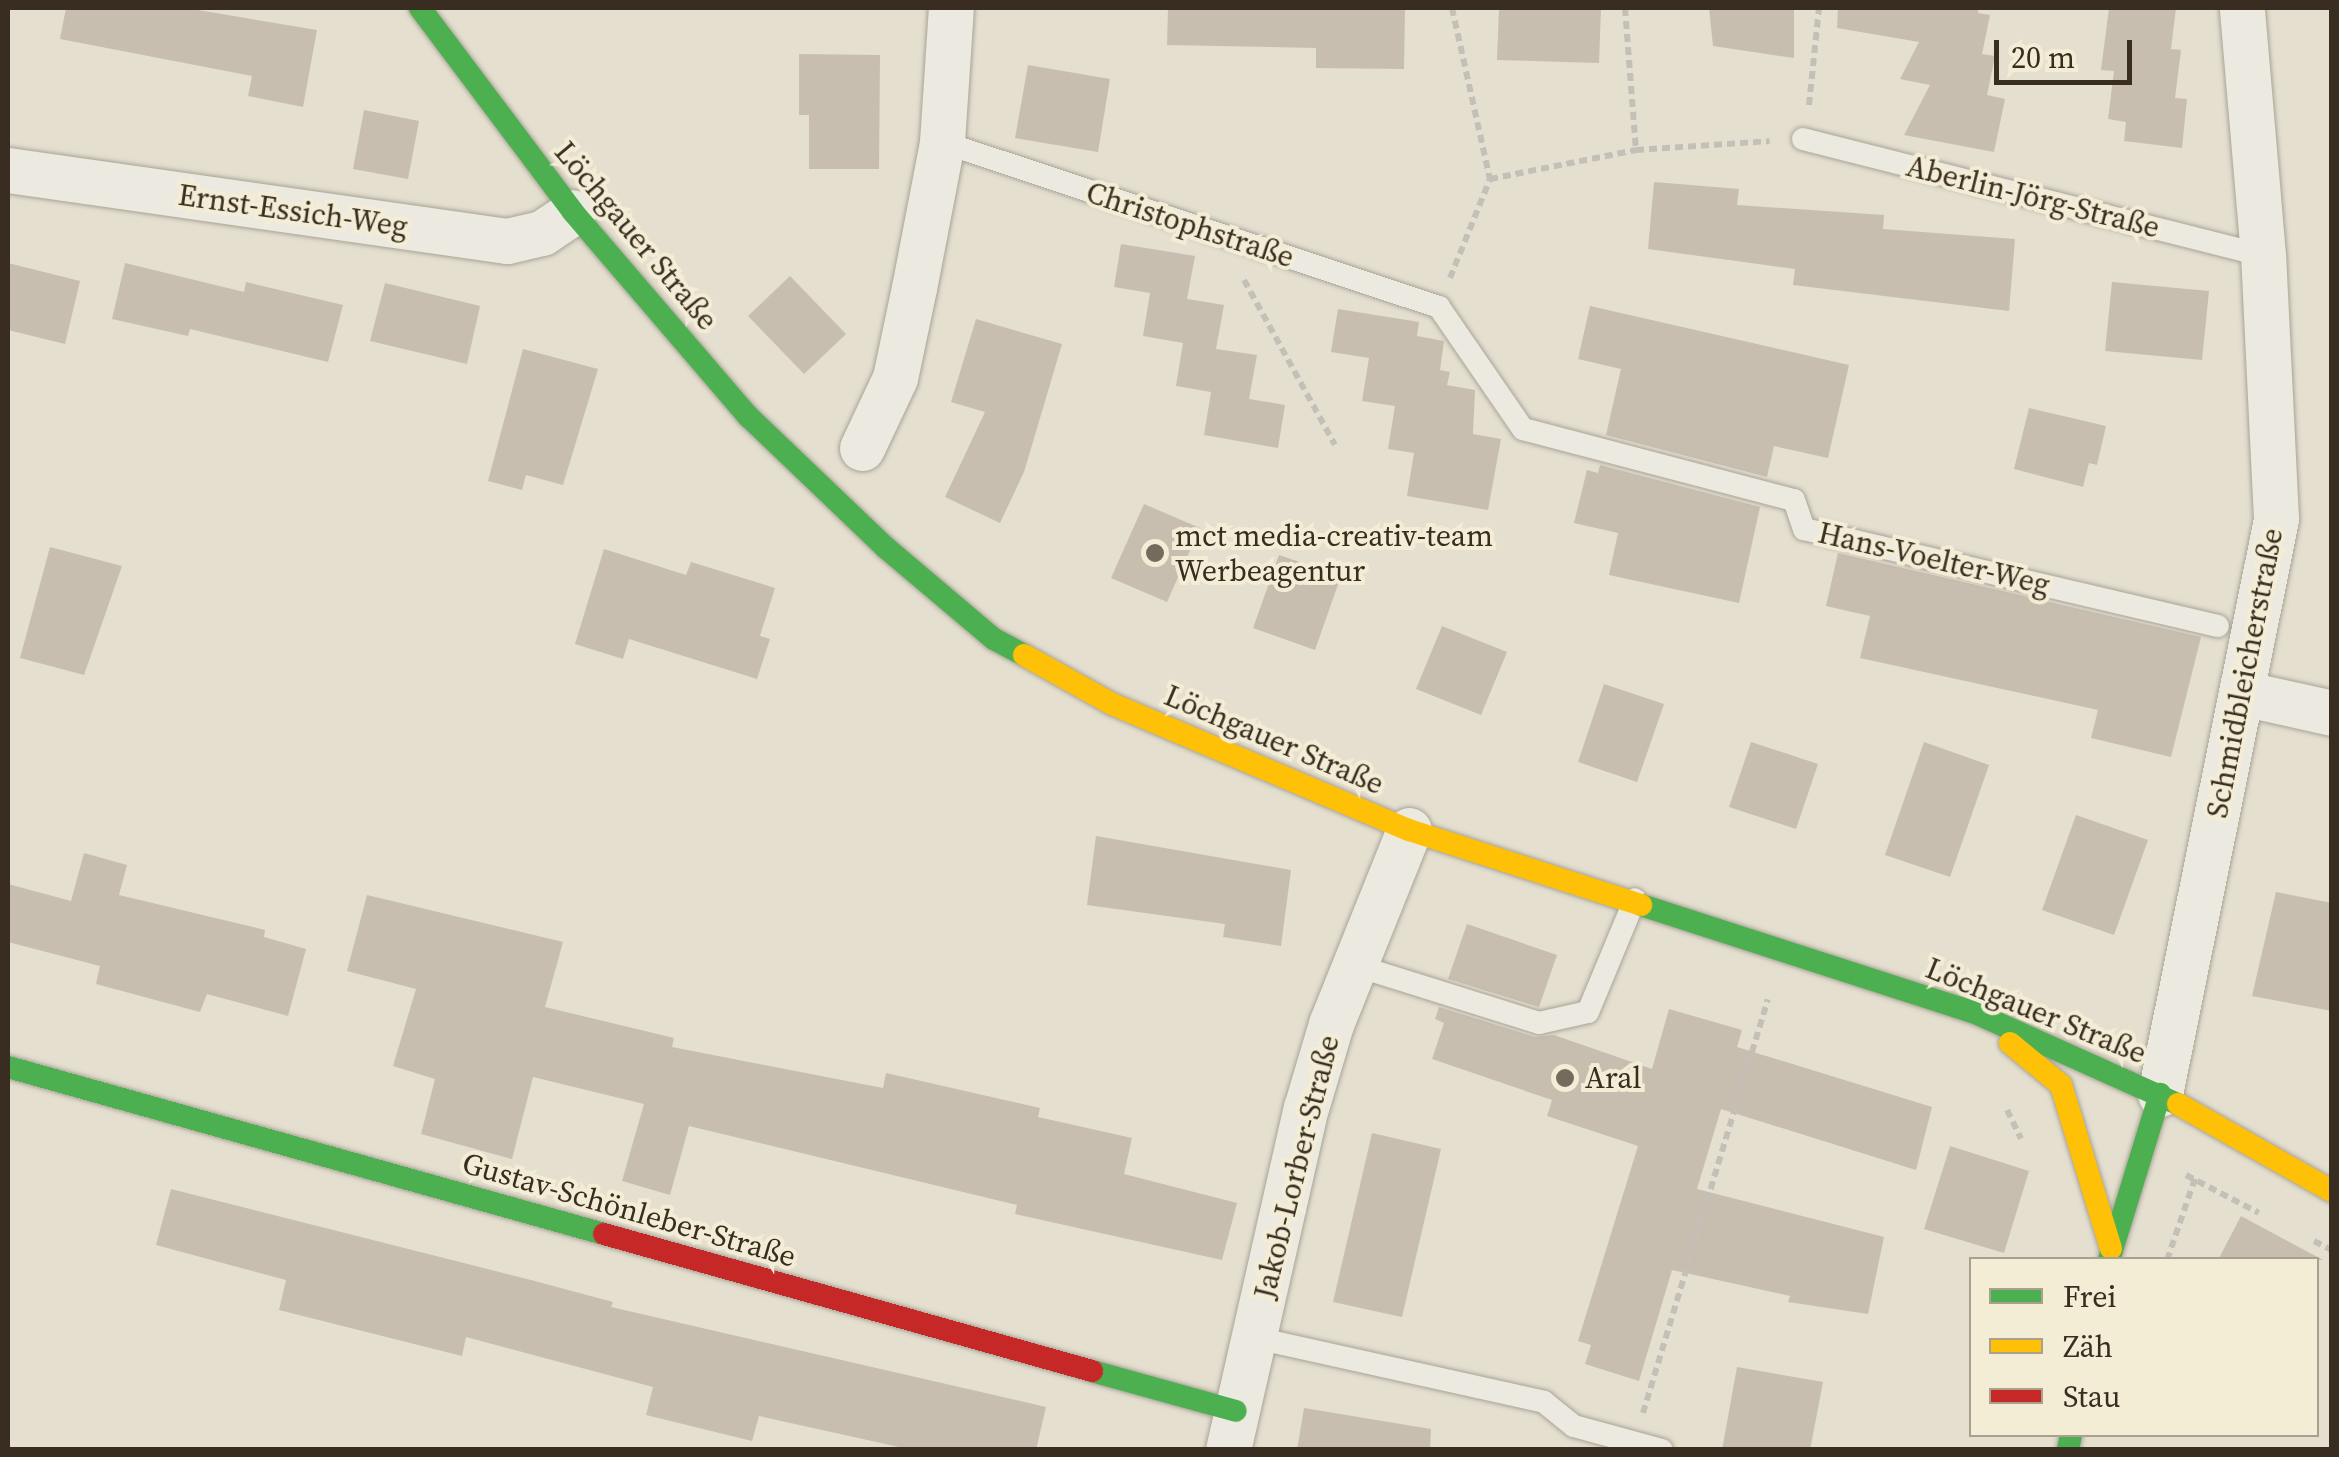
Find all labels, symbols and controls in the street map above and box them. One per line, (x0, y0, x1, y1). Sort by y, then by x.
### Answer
scale bar (1999, 20, 2136, 82)
text: 20 m (2011, 37, 2075, 78)
street label: Löchgauer Straße (547, 135, 725, 337)
street label: Aberlin-Jörg-Straße (1903, 148, 2163, 246)
street label: Christophstraße (1082, 174, 1298, 276)
street label: Ernst-Essich-Weg (176, 177, 410, 245)
street label: Hans-Voelter-Weg (1815, 515, 2053, 603)
place label: mct media-creativ-team Werbeagentur (1175, 518, 1493, 588)
street label: Schmidbleicherstraße (2199, 525, 2291, 821)
marker: mct media-creativ-team Werbeagentur (1144, 542, 1166, 564)
street label: Löchgauer Straße (1159, 678, 1389, 802)
street label: Löchgauer Straße (1921, 950, 2151, 1072)
street label: Jakob-Lorber-Straße (1247, 1031, 1347, 1303)
place label: Aral (1585, 1060, 1641, 1096)
marker: Aral (1554, 1067, 1576, 1089)
street label: Gustav-Schönleber-Straße (458, 1145, 800, 1275)
legend (1969, 1257, 2319, 1437)
text: Frei (2063, 1276, 2116, 1317)
text: Zäh (2063, 1326, 2113, 1367)
text: Stau (2063, 1376, 2121, 1417)

